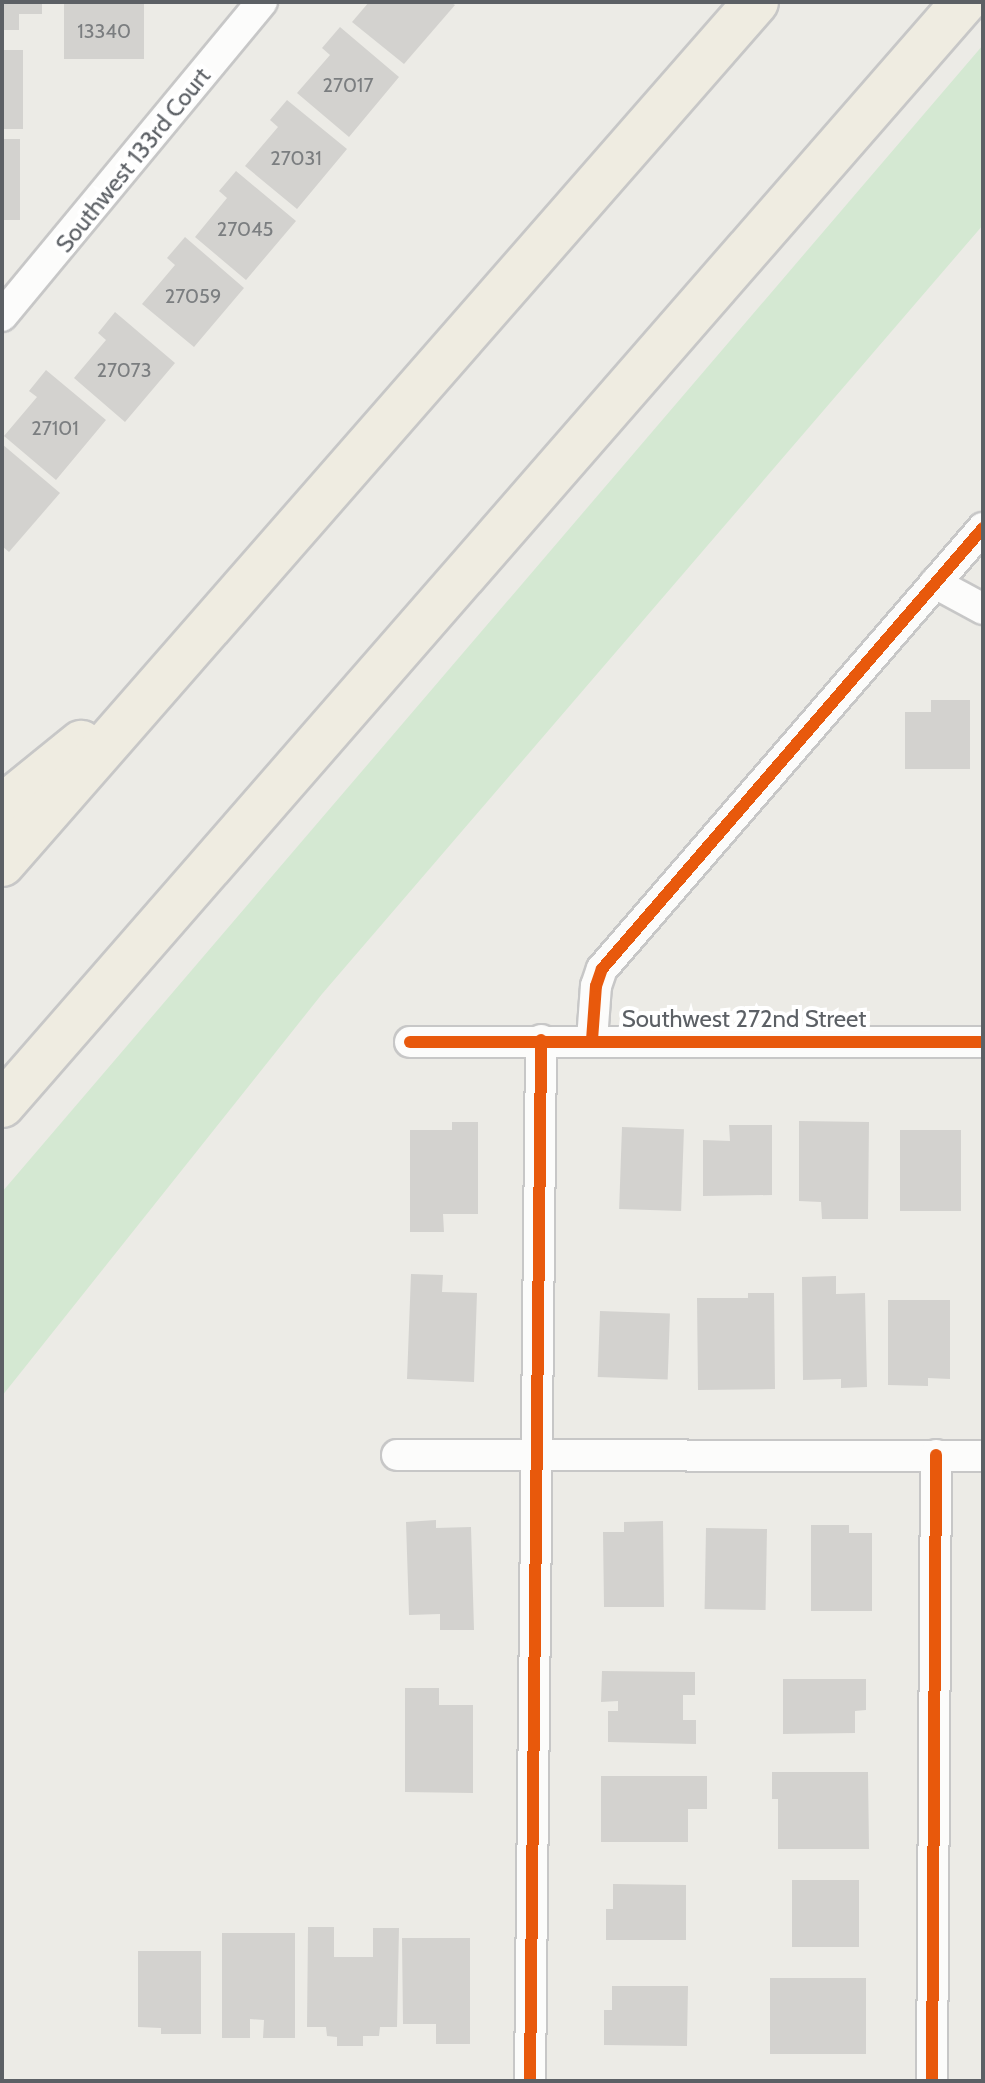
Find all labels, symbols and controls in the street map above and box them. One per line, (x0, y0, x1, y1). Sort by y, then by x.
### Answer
house number: 13340 (77, 19, 131, 43)
street label: Southwest 133rd Court (50, 62, 216, 258)
house number: 27017 (323, 73, 373, 97)
house number: 27031 (270, 146, 322, 170)
house number: 27045 (217, 217, 273, 241)
house number: 27059 (165, 284, 221, 308)
house number: 27073 (97, 358, 151, 382)
house number: 27101 (31, 416, 79, 440)
street label: Southwest 272nd Street (622, 1005, 866, 1033)

